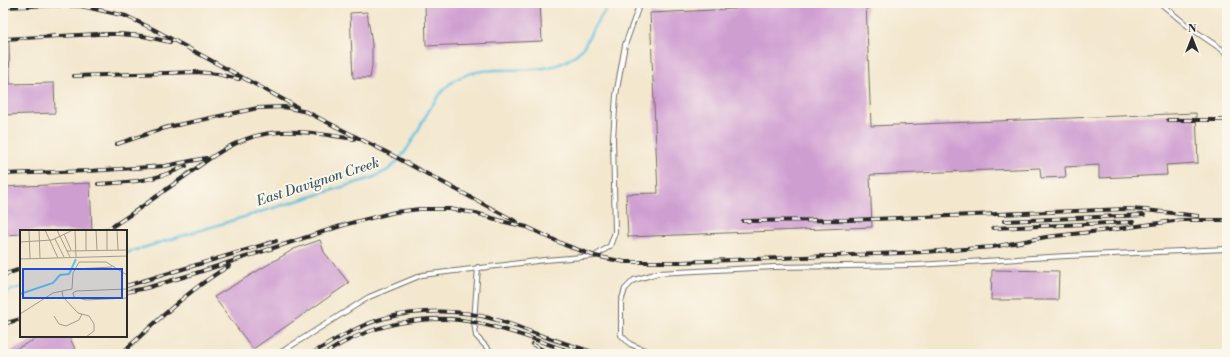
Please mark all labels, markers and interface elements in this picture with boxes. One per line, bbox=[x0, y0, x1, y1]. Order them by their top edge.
north arrow bbox=[1172, 18, 1212, 58]
text: N bbox=[1188, 22, 1197, 36]
water label: East Davignon Creek bbox=[253, 154, 382, 211]
inset map bbox=[20, 230, 127, 337]

